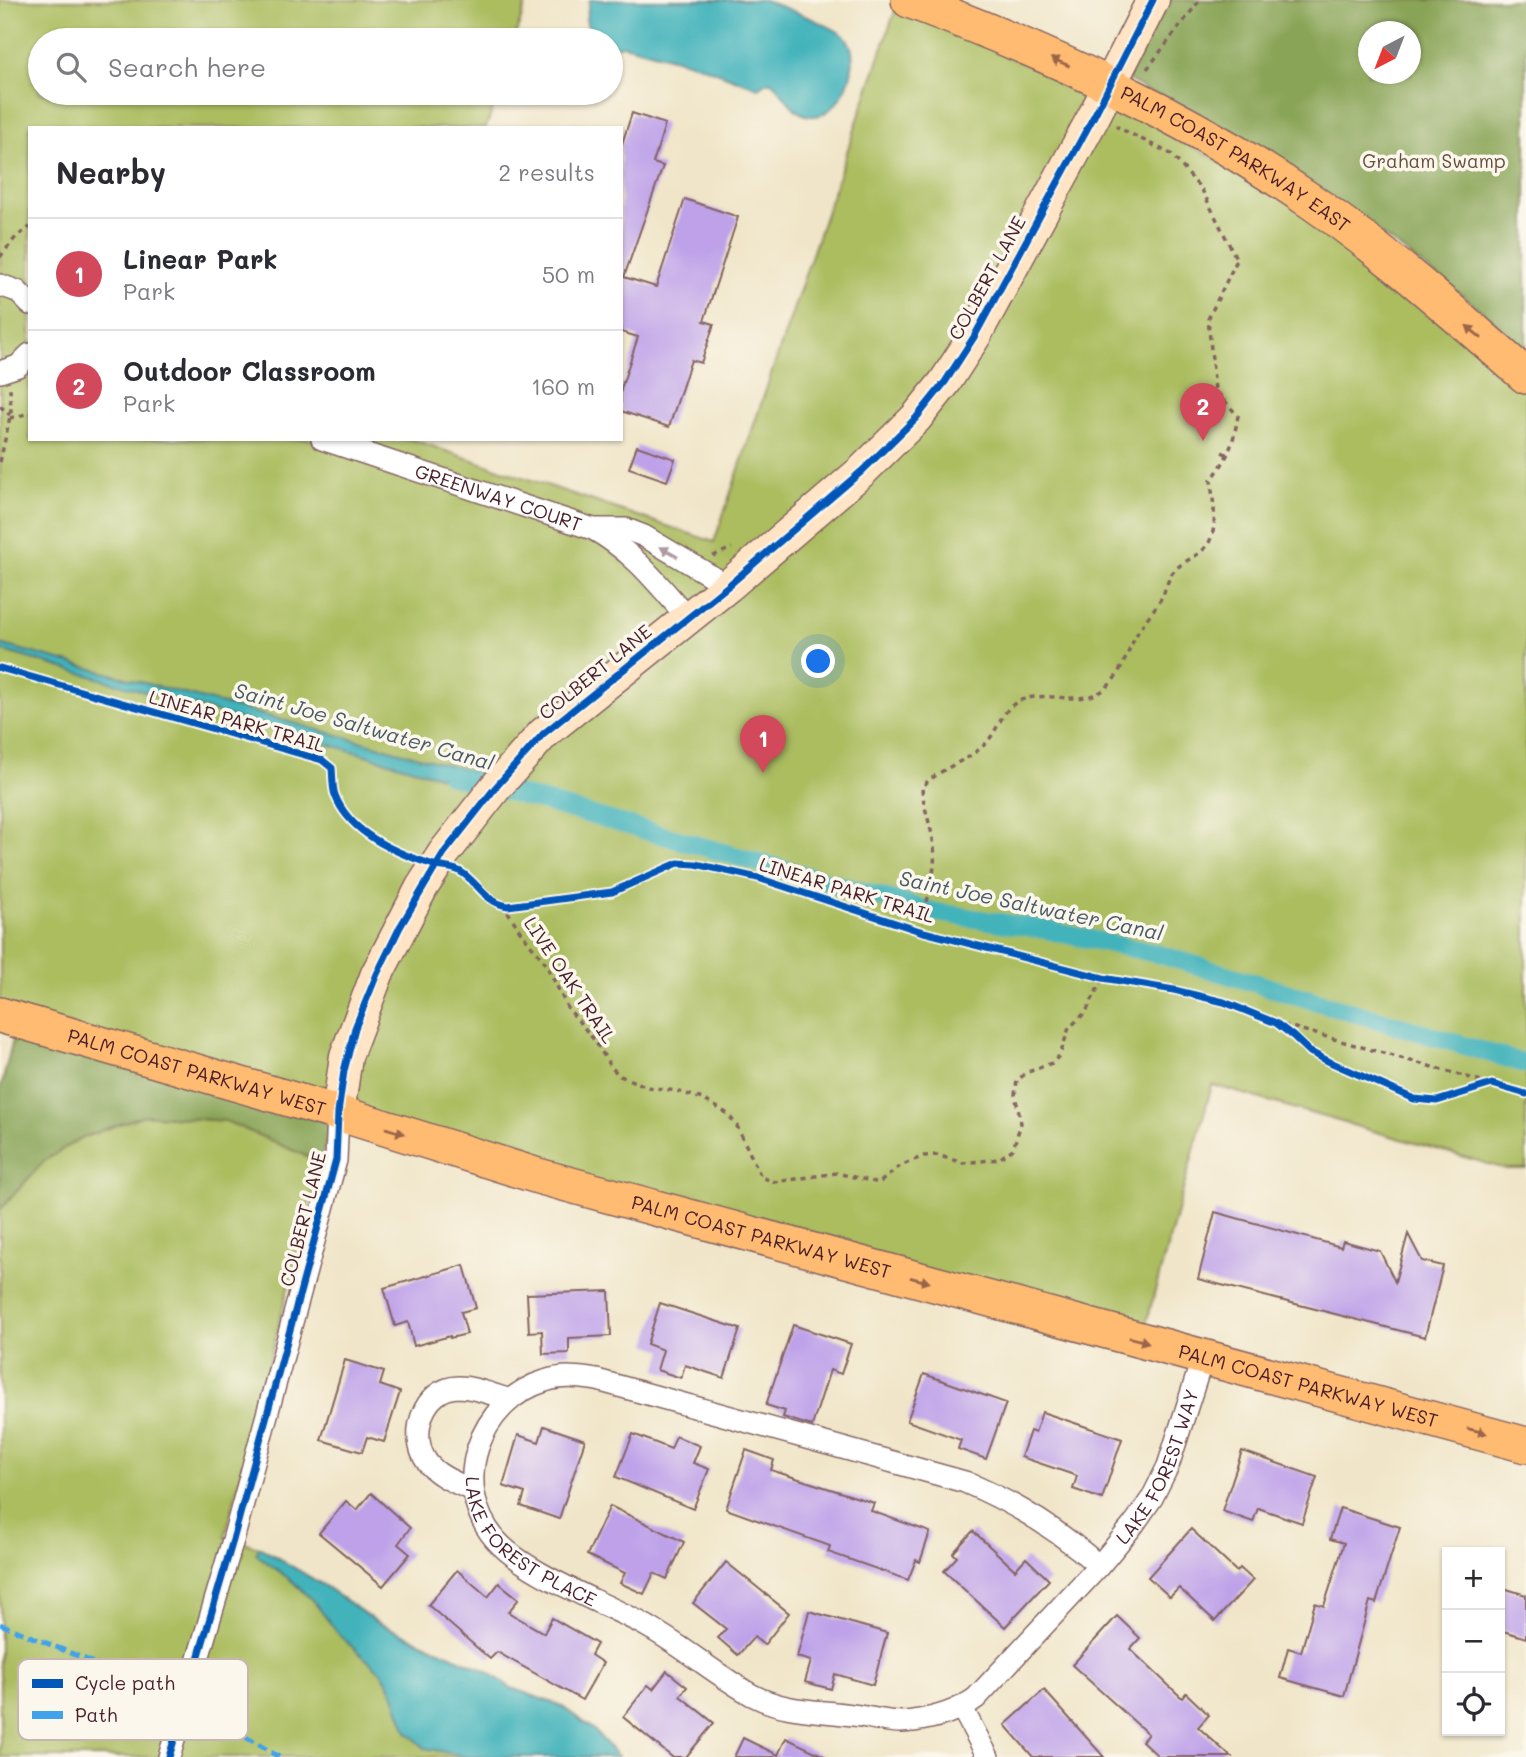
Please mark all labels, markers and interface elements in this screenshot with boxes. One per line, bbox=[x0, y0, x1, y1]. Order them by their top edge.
north arrow bbox=[1358, 21, 1421, 84]
search box bbox=[28, 28, 623, 105]
icon: search bbox=[52, 48, 90, 86]
text: Search here bbox=[108, 50, 266, 84]
one-way arrow bbox=[1049, 57, 1070, 68]
street label: PALM COAST PARKWAY EAST bbox=[1117, 80, 1356, 237]
park label: Graham Swamp bbox=[1362, 148, 1506, 173]
text: Nearby bbox=[56, 152, 166, 192]
text: 2 results bbox=[498, 157, 595, 187]
street label: COLBERT LANE bbox=[942, 211, 1031, 344]
text: Linear Park bbox=[123, 242, 277, 276]
text: 1 bbox=[74, 259, 84, 289]
text: 50 m bbox=[542, 259, 595, 289]
text: Park bbox=[123, 276, 175, 306]
one-way arrow bbox=[1466, 325, 1483, 340]
text: Outdoor Classroom bbox=[123, 354, 376, 388]
text: 2 bbox=[73, 371, 85, 401]
text: 160 m bbox=[531, 371, 595, 401]
pin: 2 bbox=[1180, 383, 1226, 441]
text: Park bbox=[123, 388, 175, 418]
street label: GREENWAY COURT bbox=[412, 458, 585, 537]
one-way arrow bbox=[659, 546, 679, 558]
street label: COLBERT LANE bbox=[533, 618, 656, 725]
your location bbox=[801, 644, 835, 678]
water label: Saint Joe Saltwater Canal bbox=[231, 676, 498, 776]
street label: LINEAR PARK TRAIL bbox=[146, 683, 328, 758]
pin: 1 bbox=[740, 715, 786, 773]
street label: LINEAR PARK TRAIL bbox=[757, 851, 938, 928]
water label: Saint Joe Saltwater Canal bbox=[897, 863, 1166, 946]
street label: LIVE OAK TRAIL bbox=[519, 912, 622, 1048]
street label: PALM COAST PARKWAY WEST bbox=[65, 1022, 329, 1121]
one-way arrow bbox=[384, 1126, 405, 1136]
street label: COLBERT LANE bbox=[274, 1149, 331, 1289]
street label: PALM COAST PARKWAY WEST bbox=[629, 1189, 894, 1284]
one-way arrow bbox=[909, 1275, 931, 1286]
one-way arrow bbox=[1128, 1335, 1150, 1346]
street label: PALM COAST PARKWAY WEST bbox=[1176, 1338, 1441, 1433]
street label: LAKE FOREST WAY bbox=[1110, 1386, 1204, 1549]
one-way arrow bbox=[1467, 1427, 1488, 1437]
street label: LAKE FOREST PLACE bbox=[461, 1476, 601, 1612]
map controls bbox=[1442, 1547, 1505, 1736]
button: + bbox=[1442, 1547, 1505, 1610]
button: − bbox=[1442, 1610, 1505, 1673]
legend bbox=[18, 1659, 248, 1740]
text: Cycle path bbox=[75, 1670, 175, 1695]
button: locate bbox=[1442, 1673, 1505, 1736]
text: Path bbox=[75, 1702, 118, 1727]

